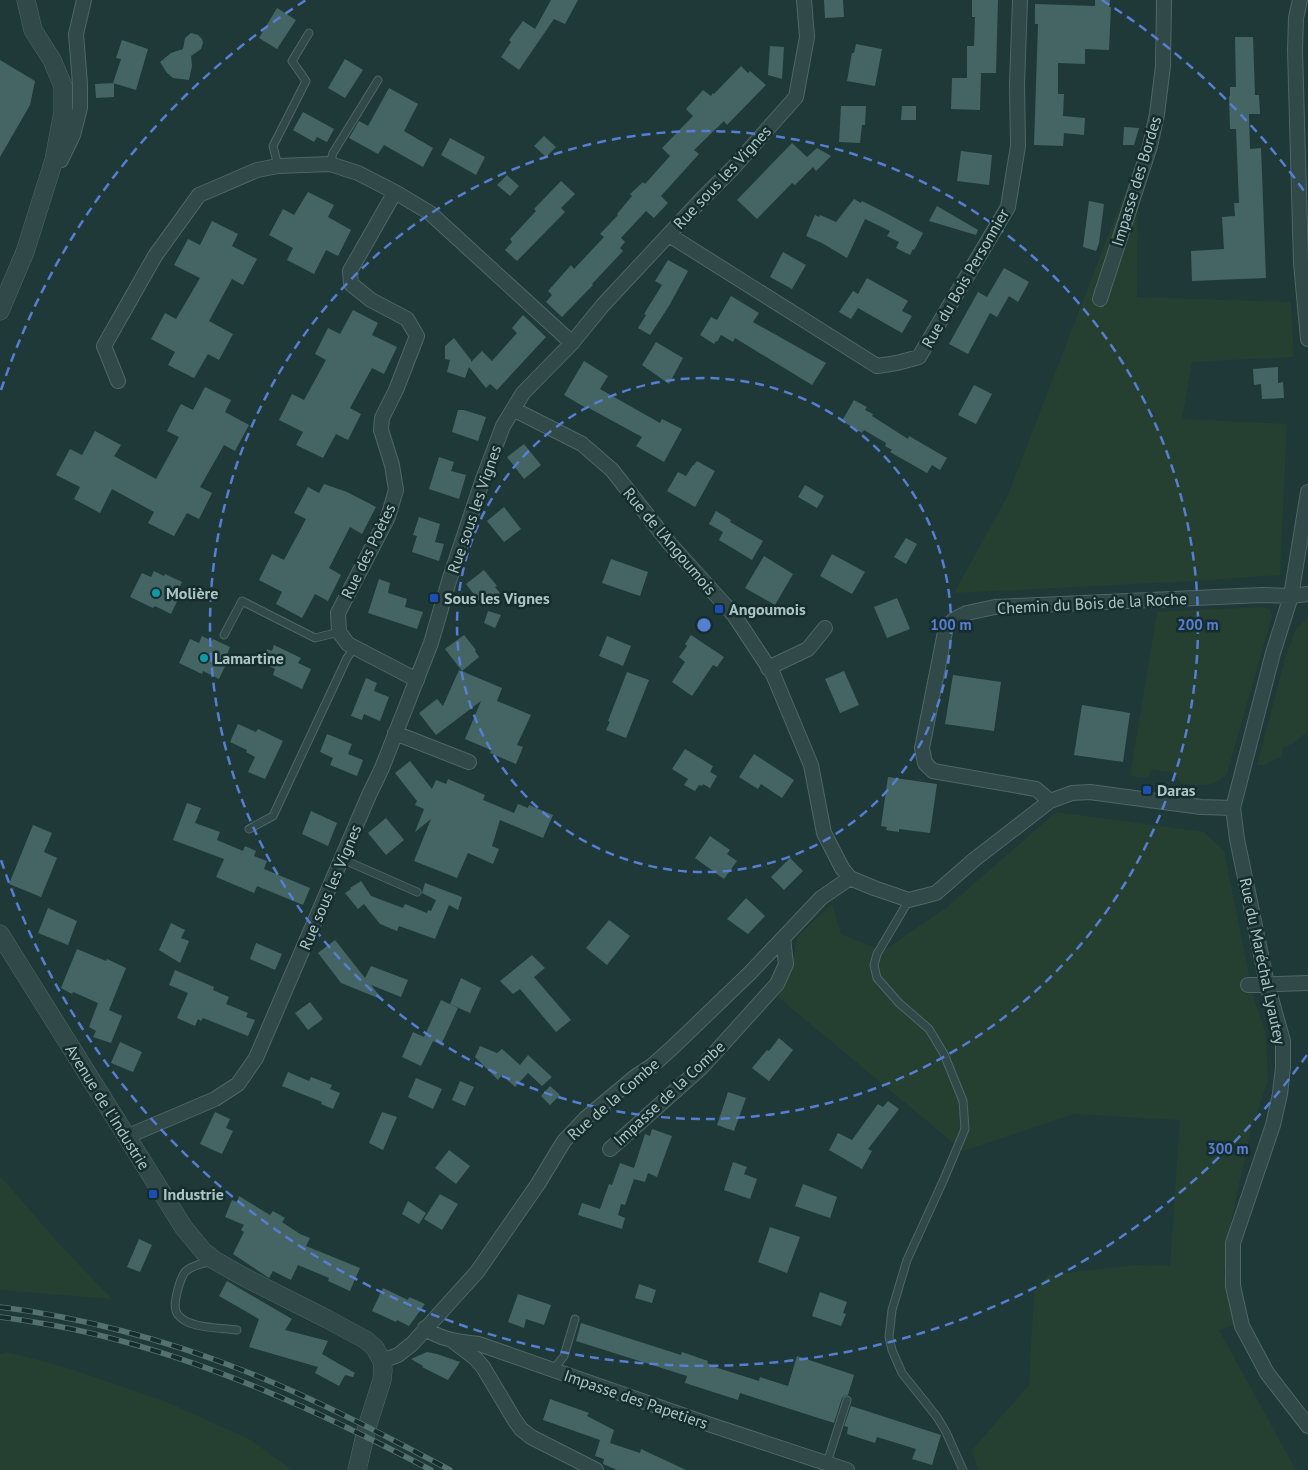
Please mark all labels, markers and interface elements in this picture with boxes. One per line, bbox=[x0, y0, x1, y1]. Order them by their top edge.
street label: Impasse des Bordes bbox=[1107, 113, 1165, 248]
street label: Rue sous les Vignes bbox=[669, 121, 775, 233]
street label: Rue du Bois Personnier bbox=[917, 204, 1013, 351]
street label: Rue sous les Vignes bbox=[443, 442, 505, 576]
street label: Rue de l'Angoumois bbox=[619, 483, 721, 599]
street label: Rue des Poètes bbox=[336, 500, 400, 602]
place label: Molière bbox=[166, 583, 218, 603]
marker: Molière bbox=[150, 587, 162, 599]
place label: Sous les Vignes bbox=[444, 588, 550, 608]
street label: Chemin du Bois de la Roche bbox=[996, 588, 1188, 618]
marker: Sous les Vignes bbox=[428, 592, 440, 604]
place label: Angoumois bbox=[729, 599, 806, 619]
marker: Angoumois bbox=[713, 603, 725, 615]
text: 100 m bbox=[930, 615, 972, 634]
text: 200 m bbox=[1177, 615, 1219, 634]
centre of rings bbox=[695, 616, 713, 634]
place label: Lamartine bbox=[214, 648, 284, 668]
marker: Lamartine bbox=[198, 652, 210, 664]
place label: Daras bbox=[1157, 780, 1196, 800]
marker: Daras bbox=[1141, 784, 1153, 796]
street label: Rue sous les Vignes bbox=[295, 821, 366, 953]
street label: Rue du Maréchal Lyautey bbox=[1236, 876, 1291, 1047]
street label: Impasse de la Combe bbox=[609, 1036, 729, 1150]
street label: Avenue de l'Industrie bbox=[61, 1041, 155, 1173]
street label: Rue de la Combe bbox=[563, 1054, 663, 1144]
text: 300 m bbox=[1207, 1139, 1249, 1158]
place label: Industrie bbox=[163, 1184, 224, 1204]
marker: Industrie bbox=[147, 1188, 159, 1200]
street label: Impasse des Papetiers bbox=[561, 1365, 711, 1433]

